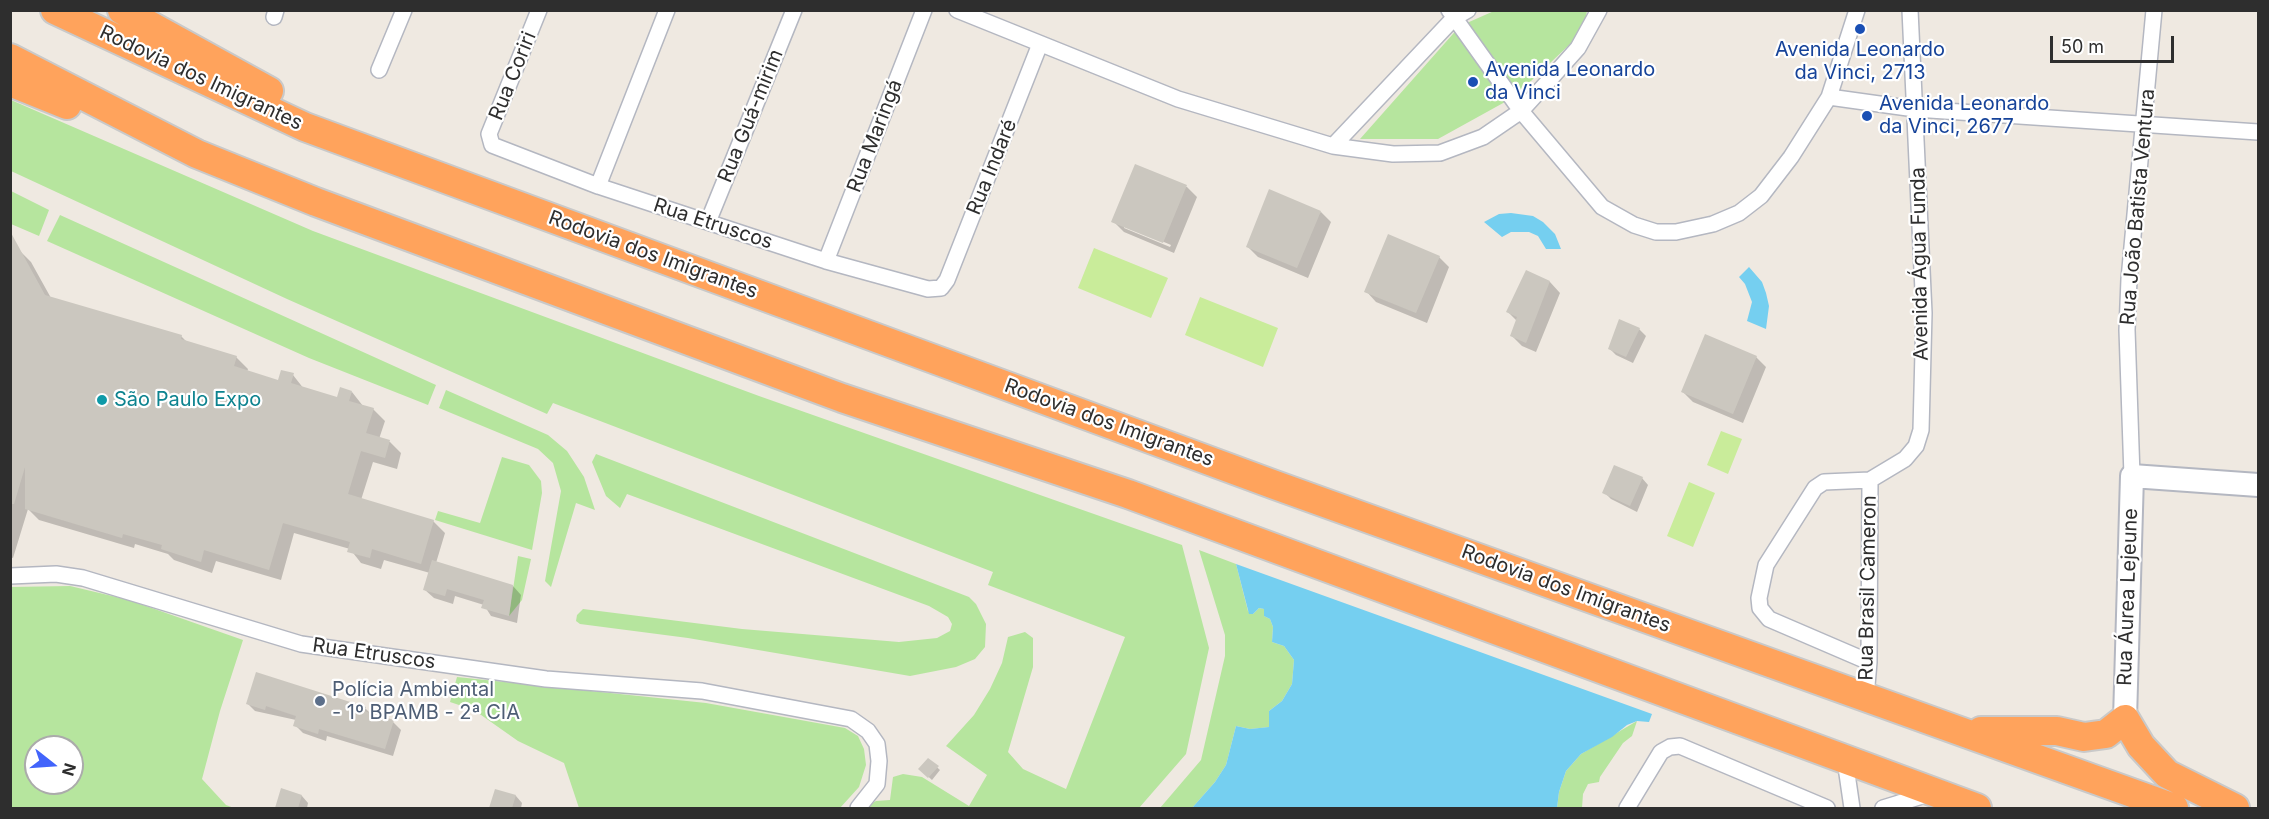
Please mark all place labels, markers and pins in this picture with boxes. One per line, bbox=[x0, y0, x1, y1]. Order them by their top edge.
marker: Avenida Leonardo da Vinci, 2713 bbox=[1853, 22, 1867, 36]
place label: Avenida Leonardo da Vinci, 2713 bbox=[1775, 38, 1945, 85]
place label: Avenida Leonardo da Vinci bbox=[1485, 58, 1655, 105]
marker: Avenida Leonardo da Vinci bbox=[1466, 75, 1480, 89]
place label: Avenida Leonardo da Vinci, 2677 bbox=[1879, 92, 2049, 139]
marker: Avenida Leonardo da Vinci, 2677 bbox=[1860, 109, 1874, 123]
place label: São Paulo Expo bbox=[114, 388, 261, 412]
marker: São Paulo Expo bbox=[95, 393, 109, 407]
place label: Polícia Ambiental - 1º BPAMB - 2ª CIA bbox=[332, 678, 520, 725]
marker: Polícia Ambiental - 1º BPAMB - 2ª CIA bbox=[313, 694, 327, 708]

